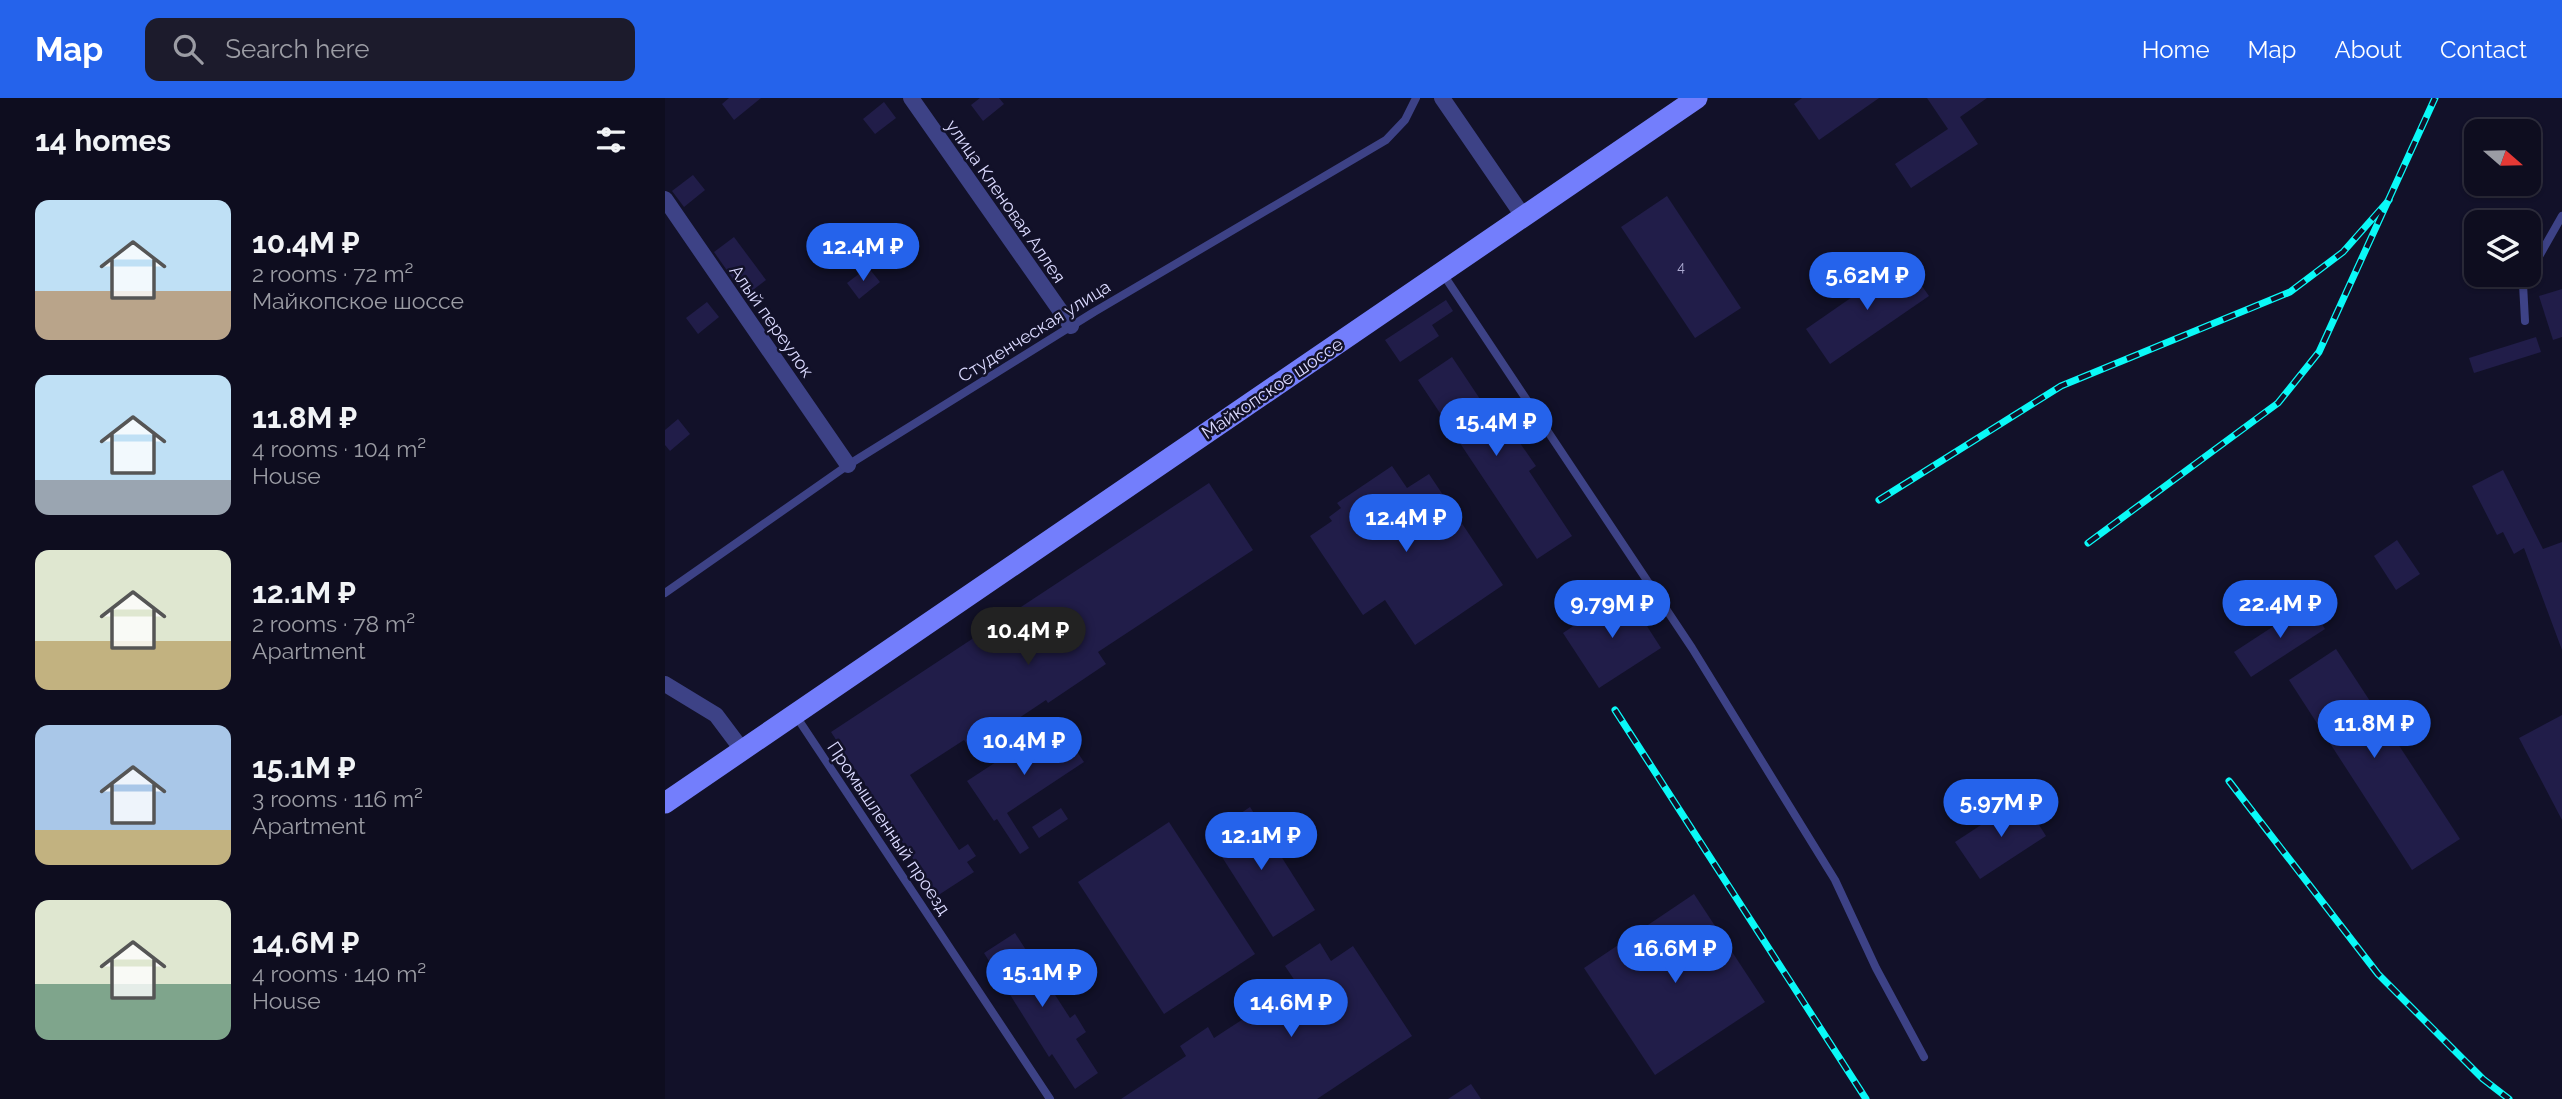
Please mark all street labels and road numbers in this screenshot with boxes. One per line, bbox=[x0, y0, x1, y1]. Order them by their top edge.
street label: улица Кленовая Аллея bbox=[942, 115, 1070, 287]
street label: Алый переулок bbox=[725, 261, 819, 381]
street label: Студенческая улица bbox=[954, 276, 1114, 386]
street label: Майкопское шоссе bbox=[1197, 333, 1347, 443]
street label: Промышленный проезд bbox=[823, 737, 955, 919]

